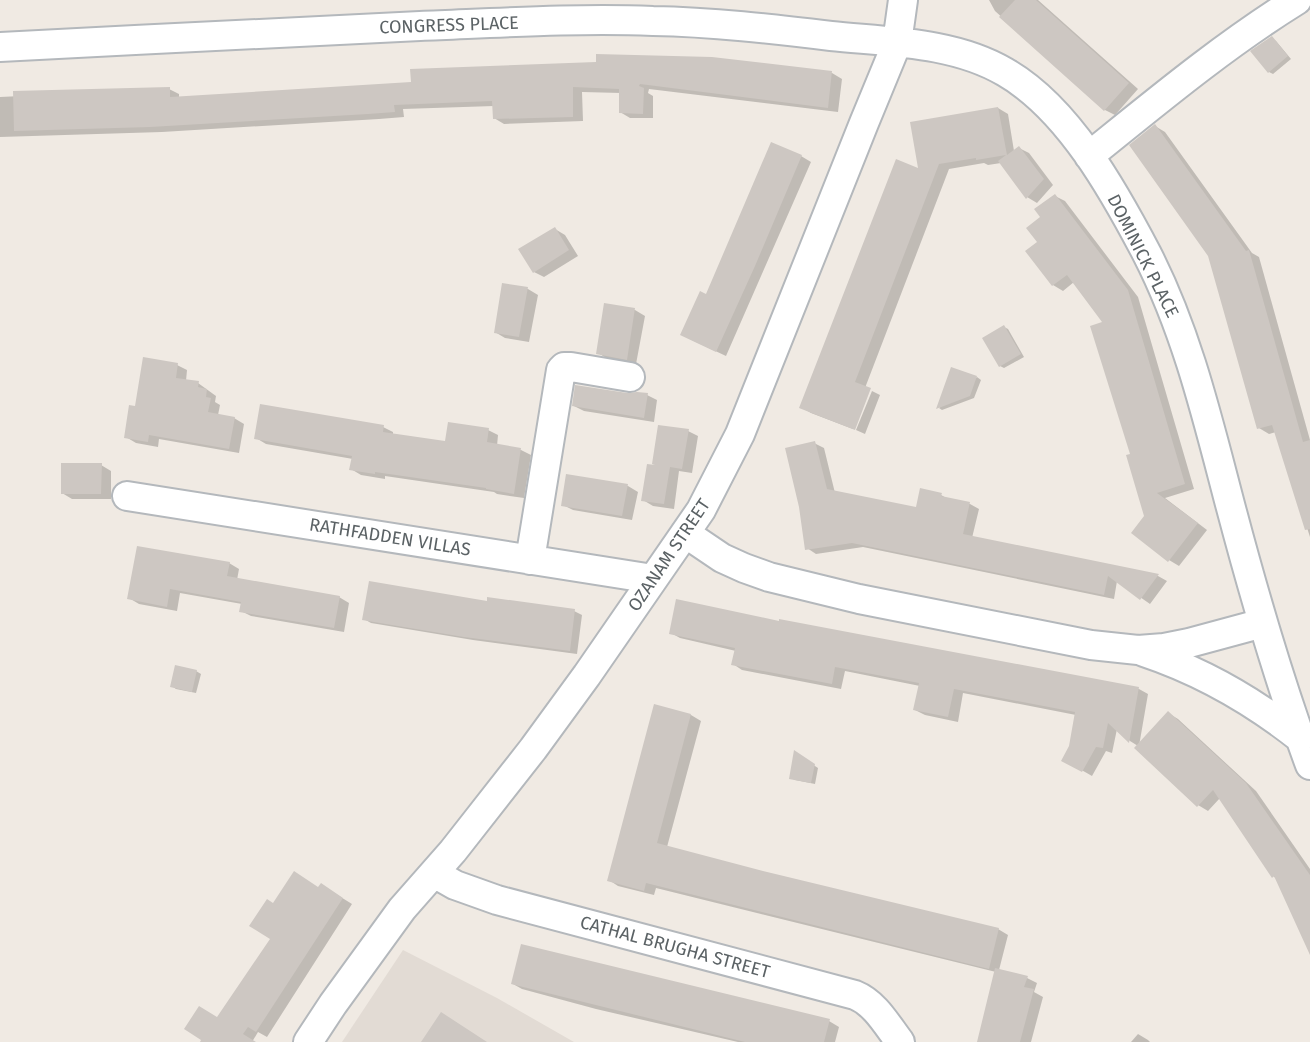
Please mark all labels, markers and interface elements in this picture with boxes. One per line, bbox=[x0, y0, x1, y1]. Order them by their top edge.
street label: CONGRESS PLACE bbox=[379, 12, 519, 38]
street label: DOMINICK PLACE bbox=[1102, 191, 1184, 321]
street label: OZANAM STREET bbox=[623, 494, 715, 616]
street label: RATHFADDEN VILLAS bbox=[308, 513, 473, 561]
street label: CATHAL BRUGHA STREET bbox=[578, 911, 773, 983]

